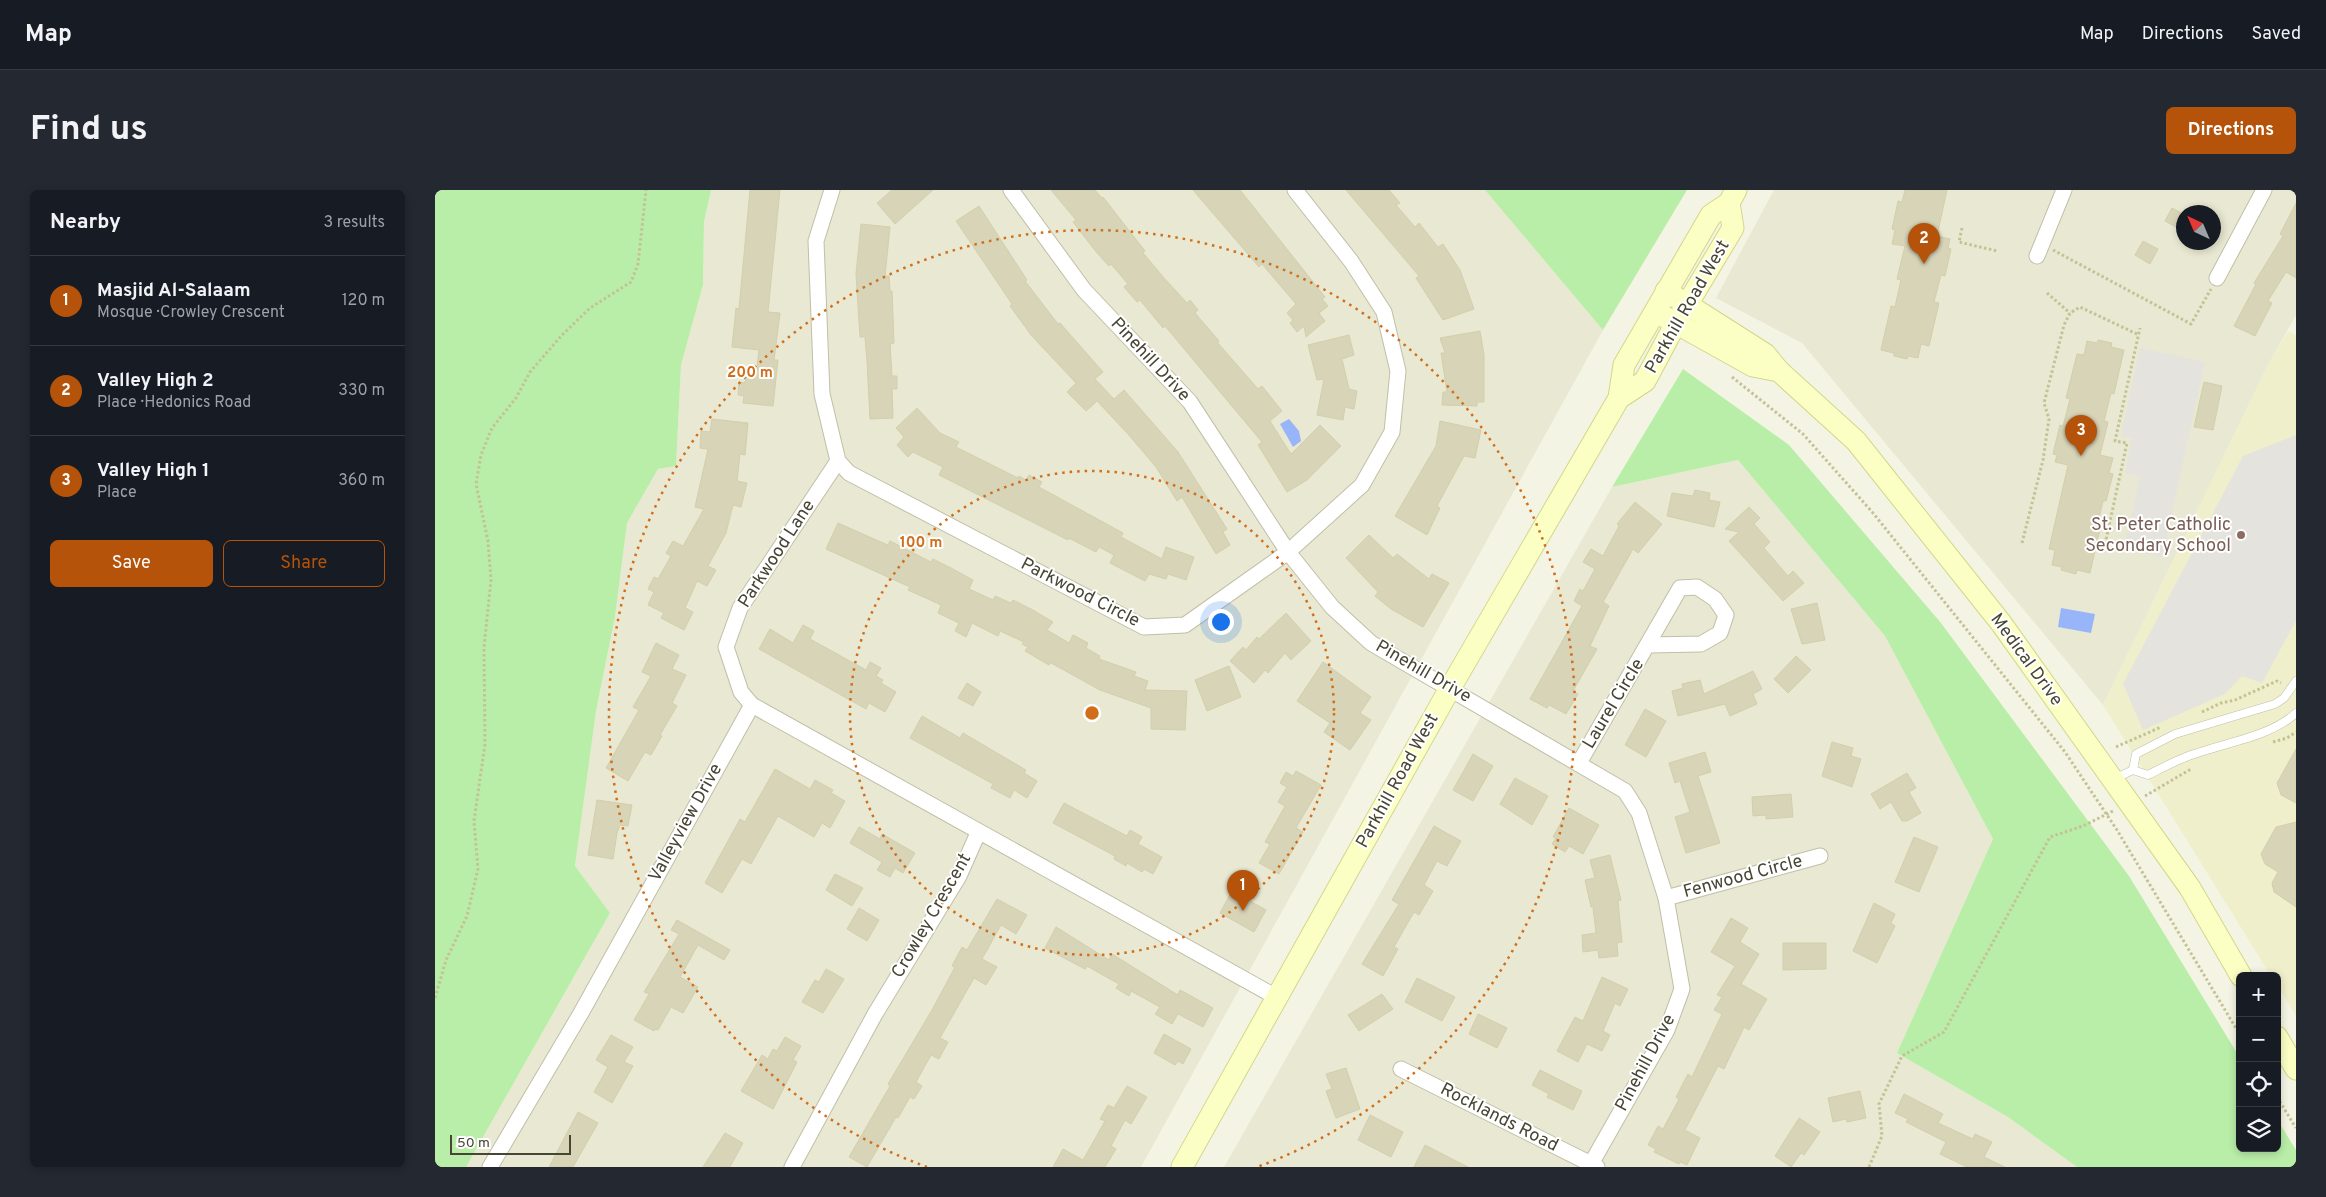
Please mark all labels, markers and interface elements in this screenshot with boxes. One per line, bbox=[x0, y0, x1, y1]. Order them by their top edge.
text: Map bbox=[25, 20, 72, 50]
text: Map bbox=[2080, 23, 2114, 46]
text: Directions bbox=[2142, 23, 2224, 46]
text: Saved bbox=[2252, 23, 2301, 46]
button: Directions bbox=[2166, 107, 2296, 154]
text: Find us bbox=[30, 108, 148, 152]
north arrow bbox=[2176, 205, 2221, 250]
text: Nearby bbox=[50, 209, 121, 236]
text: 3 results bbox=[323, 213, 385, 233]
pin: 2 bbox=[1908, 223, 1940, 264]
street label: Parkhill Road West bbox=[1640, 236, 1736, 378]
text: Masjid Al-Salaam bbox=[97, 279, 251, 303]
text: 1 bbox=[63, 291, 69, 311]
text: 120 m bbox=[342, 291, 385, 311]
text: Mosque · Crowley Crescent bbox=[97, 303, 285, 323]
street label: Pinehill Drive bbox=[1105, 313, 1195, 407]
text: 200 m bbox=[727, 364, 773, 383]
text: Valley High 2 bbox=[97, 369, 214, 393]
text: 2 bbox=[61, 381, 71, 401]
text: 330 m bbox=[338, 381, 385, 401]
text: Place · Hedonics Road bbox=[97, 393, 251, 413]
pin: 3 bbox=[2065, 415, 2097, 456]
text: Valley High 1 bbox=[97, 459, 210, 483]
text: 3 bbox=[61, 471, 71, 491]
text: 360 m bbox=[338, 471, 385, 491]
text: Place bbox=[97, 483, 137, 503]
street label: Parkwood Lane bbox=[733, 496, 821, 612]
place label: St. Peter Catholic Secondary School bbox=[2085, 514, 2231, 558]
marker: St. Peter Catholic Secondary School bbox=[2235, 529, 2247, 541]
text: 100 m bbox=[900, 534, 942, 553]
button: Save bbox=[50, 540, 213, 587]
button: Share bbox=[223, 540, 385, 587]
street label: Parkwood Circle bbox=[1017, 553, 1143, 633]
your location bbox=[1208, 609, 1234, 635]
street label: Medical Drive bbox=[1985, 609, 2067, 711]
street label: Pinehill Drive bbox=[1371, 635, 1475, 709]
street label: Laurel Circle bbox=[1578, 655, 1650, 753]
centre of rings bbox=[1083, 704, 1101, 722]
street label: Parkhill Road West bbox=[1351, 710, 1445, 852]
street label: Valleyview Drive bbox=[644, 760, 728, 886]
street label: Crowley Crescent bbox=[887, 849, 977, 983]
street label: Fenwood Circle bbox=[1681, 850, 1805, 904]
pin: 1 bbox=[1227, 870, 1259, 911]
map controls bbox=[2236, 972, 2281, 1152]
button: + bbox=[2236, 972, 2281, 1017]
street label: Pinehill Drive bbox=[1611, 1010, 1681, 1116]
button: − bbox=[2236, 1017, 2281, 1062]
button: locate bbox=[2236, 1062, 2281, 1107]
street label: Rocklands Road bbox=[1436, 1078, 1562, 1158]
button: layers bbox=[2236, 1107, 2281, 1152]
scale bar bbox=[450, 1132, 571, 1155]
text: 50 m bbox=[457, 1135, 490, 1152]

